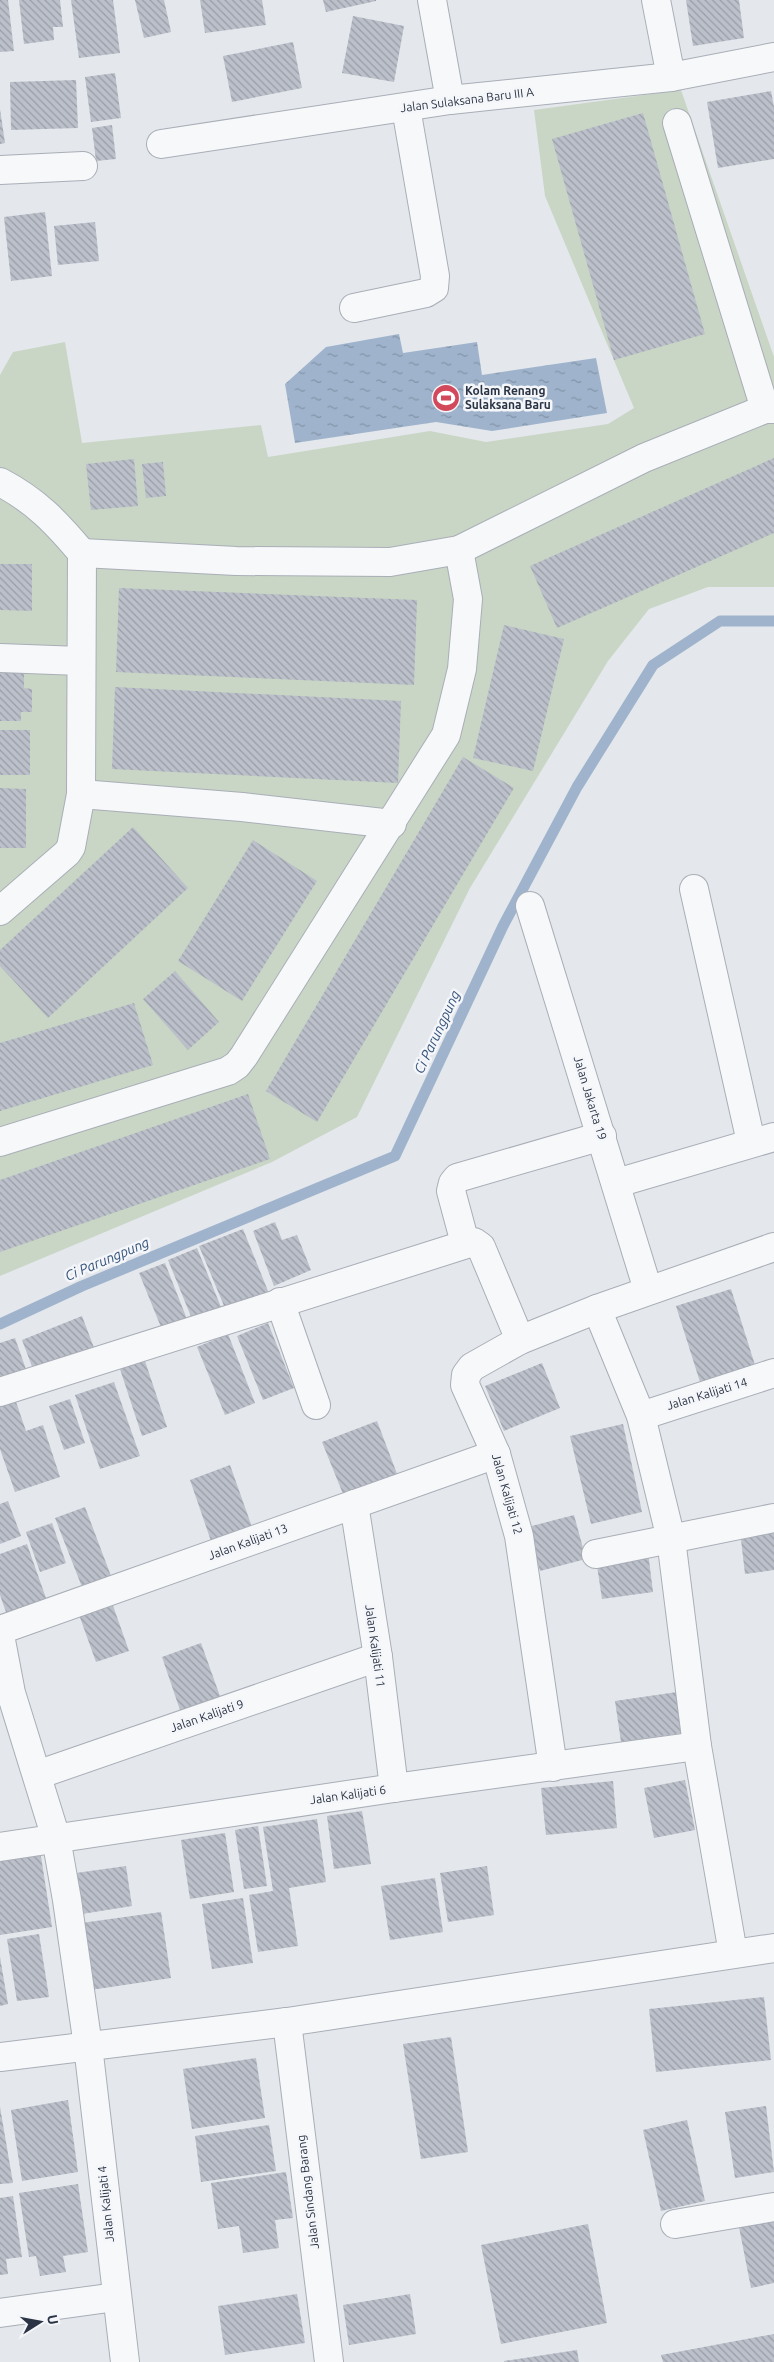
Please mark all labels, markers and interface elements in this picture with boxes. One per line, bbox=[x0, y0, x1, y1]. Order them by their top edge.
street label: Jalan Sulaksana Baru III A bbox=[399, 85, 535, 114]
sports icon: Kolam Renang Sulaksana Baru bbox=[431, 383, 461, 413]
place label: Kolam Renang Sulaksana Baru bbox=[465, 384, 551, 411]
water label: Ci Parungpung bbox=[411, 988, 463, 1076]
street label: Jalan Jakarta 19 bbox=[572, 1054, 609, 1141]
water label: Ci Parungpung bbox=[62, 1234, 152, 1284]
street label: Jalan Kalijati 14 bbox=[665, 1375, 749, 1412]
street label: Jalan Kalijati 12 bbox=[490, 1452, 525, 1536]
street label: Jalan Kalijati 13 bbox=[206, 1521, 289, 1562]
street label: Jalan Kalijati 11 bbox=[363, 1604, 388, 1688]
street label: Jalan Kalijati 9 bbox=[168, 1697, 245, 1734]
street label: Jalan Kalijati 6 bbox=[309, 1783, 387, 1806]
street label: Jalan Sindang Barang bbox=[294, 2134, 321, 2250]
street label: Jalan Kalijati 4 bbox=[95, 2165, 116, 2243]
north arrow bbox=[15, 2297, 65, 2347]
text: U bbox=[44, 2313, 62, 2326]

